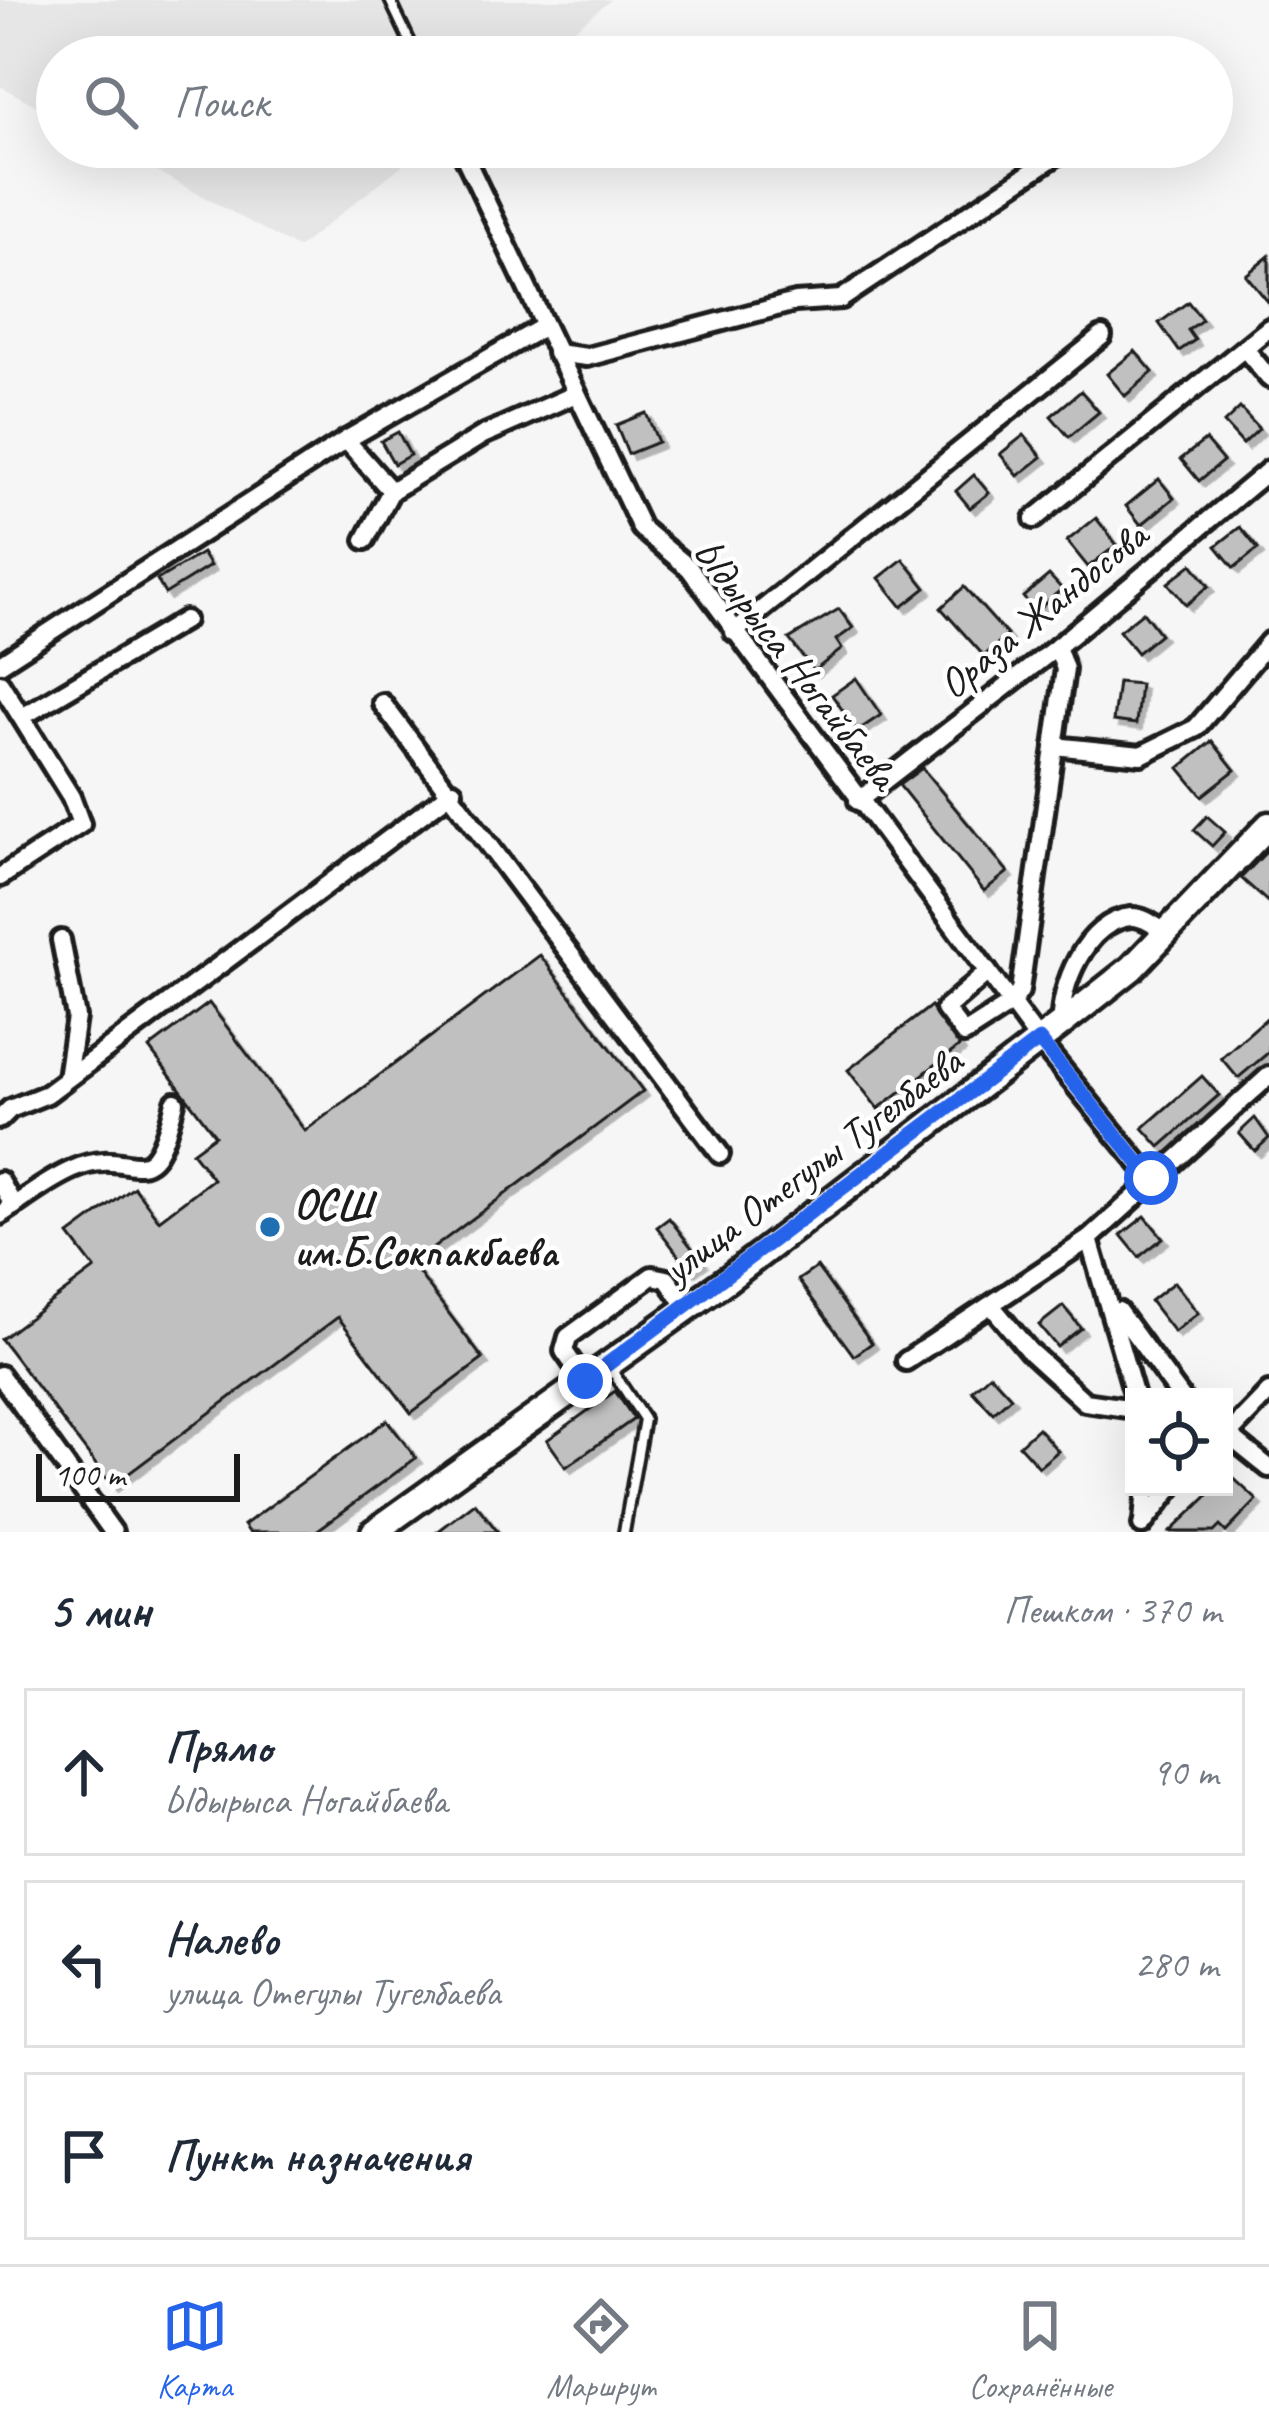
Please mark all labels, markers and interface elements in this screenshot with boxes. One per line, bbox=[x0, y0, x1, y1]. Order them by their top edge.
search box bbox=[36, 36, 1233, 168]
icon: search bbox=[78, 69, 144, 135]
text: Поиск bbox=[174, 74, 269, 131]
street label: Ораза Жандосова bbox=[928, 507, 1161, 711]
street label: Ыдырыса Ногайбаева bbox=[681, 528, 913, 803]
street label: улица Отегулы Тугелбаева bbox=[650, 1033, 976, 1297]
route start bbox=[1124, 1151, 1178, 1205]
place label: ОСШ им.Б.Сокпакбаева bbox=[294, 1178, 560, 1279]
marker: ОСШ им.Б.Сокпакбаева bbox=[257, 1214, 283, 1240]
route end bbox=[558, 1354, 612, 1408]
map controls bbox=[1125, 1388, 1233, 1496]
button: locate bbox=[1125, 1388, 1233, 1496]
scale bar bbox=[36, 1448, 240, 1501]
text: 100 m bbox=[54, 1454, 125, 1496]
text: 5 мин bbox=[48, 1578, 151, 1642]
text: Пешком · 370 m bbox=[1003, 1586, 1221, 1635]
text: Прямо bbox=[165, 1719, 272, 1776]
icon: ahead bbox=[51, 1739, 117, 1805]
text: 90 m bbox=[1152, 1748, 1218, 1797]
text: Ыдырыса Ногайбаева bbox=[165, 1776, 447, 1825]
text: Налево bbox=[165, 1911, 279, 1968]
icon: left bbox=[51, 1931, 117, 1997]
text: 280 m bbox=[1134, 1940, 1218, 1989]
text: улица Отегулы Тугелбаева bbox=[165, 1968, 500, 2017]
icon: arrive bbox=[51, 2123, 117, 2189]
text: Пункт назначения bbox=[165, 2128, 470, 2185]
tab: Карта bbox=[157, 2293, 232, 2407]
tab: Маршрут bbox=[546, 2293, 655, 2407]
tab: Сохранённые bbox=[969, 2293, 1112, 2407]

